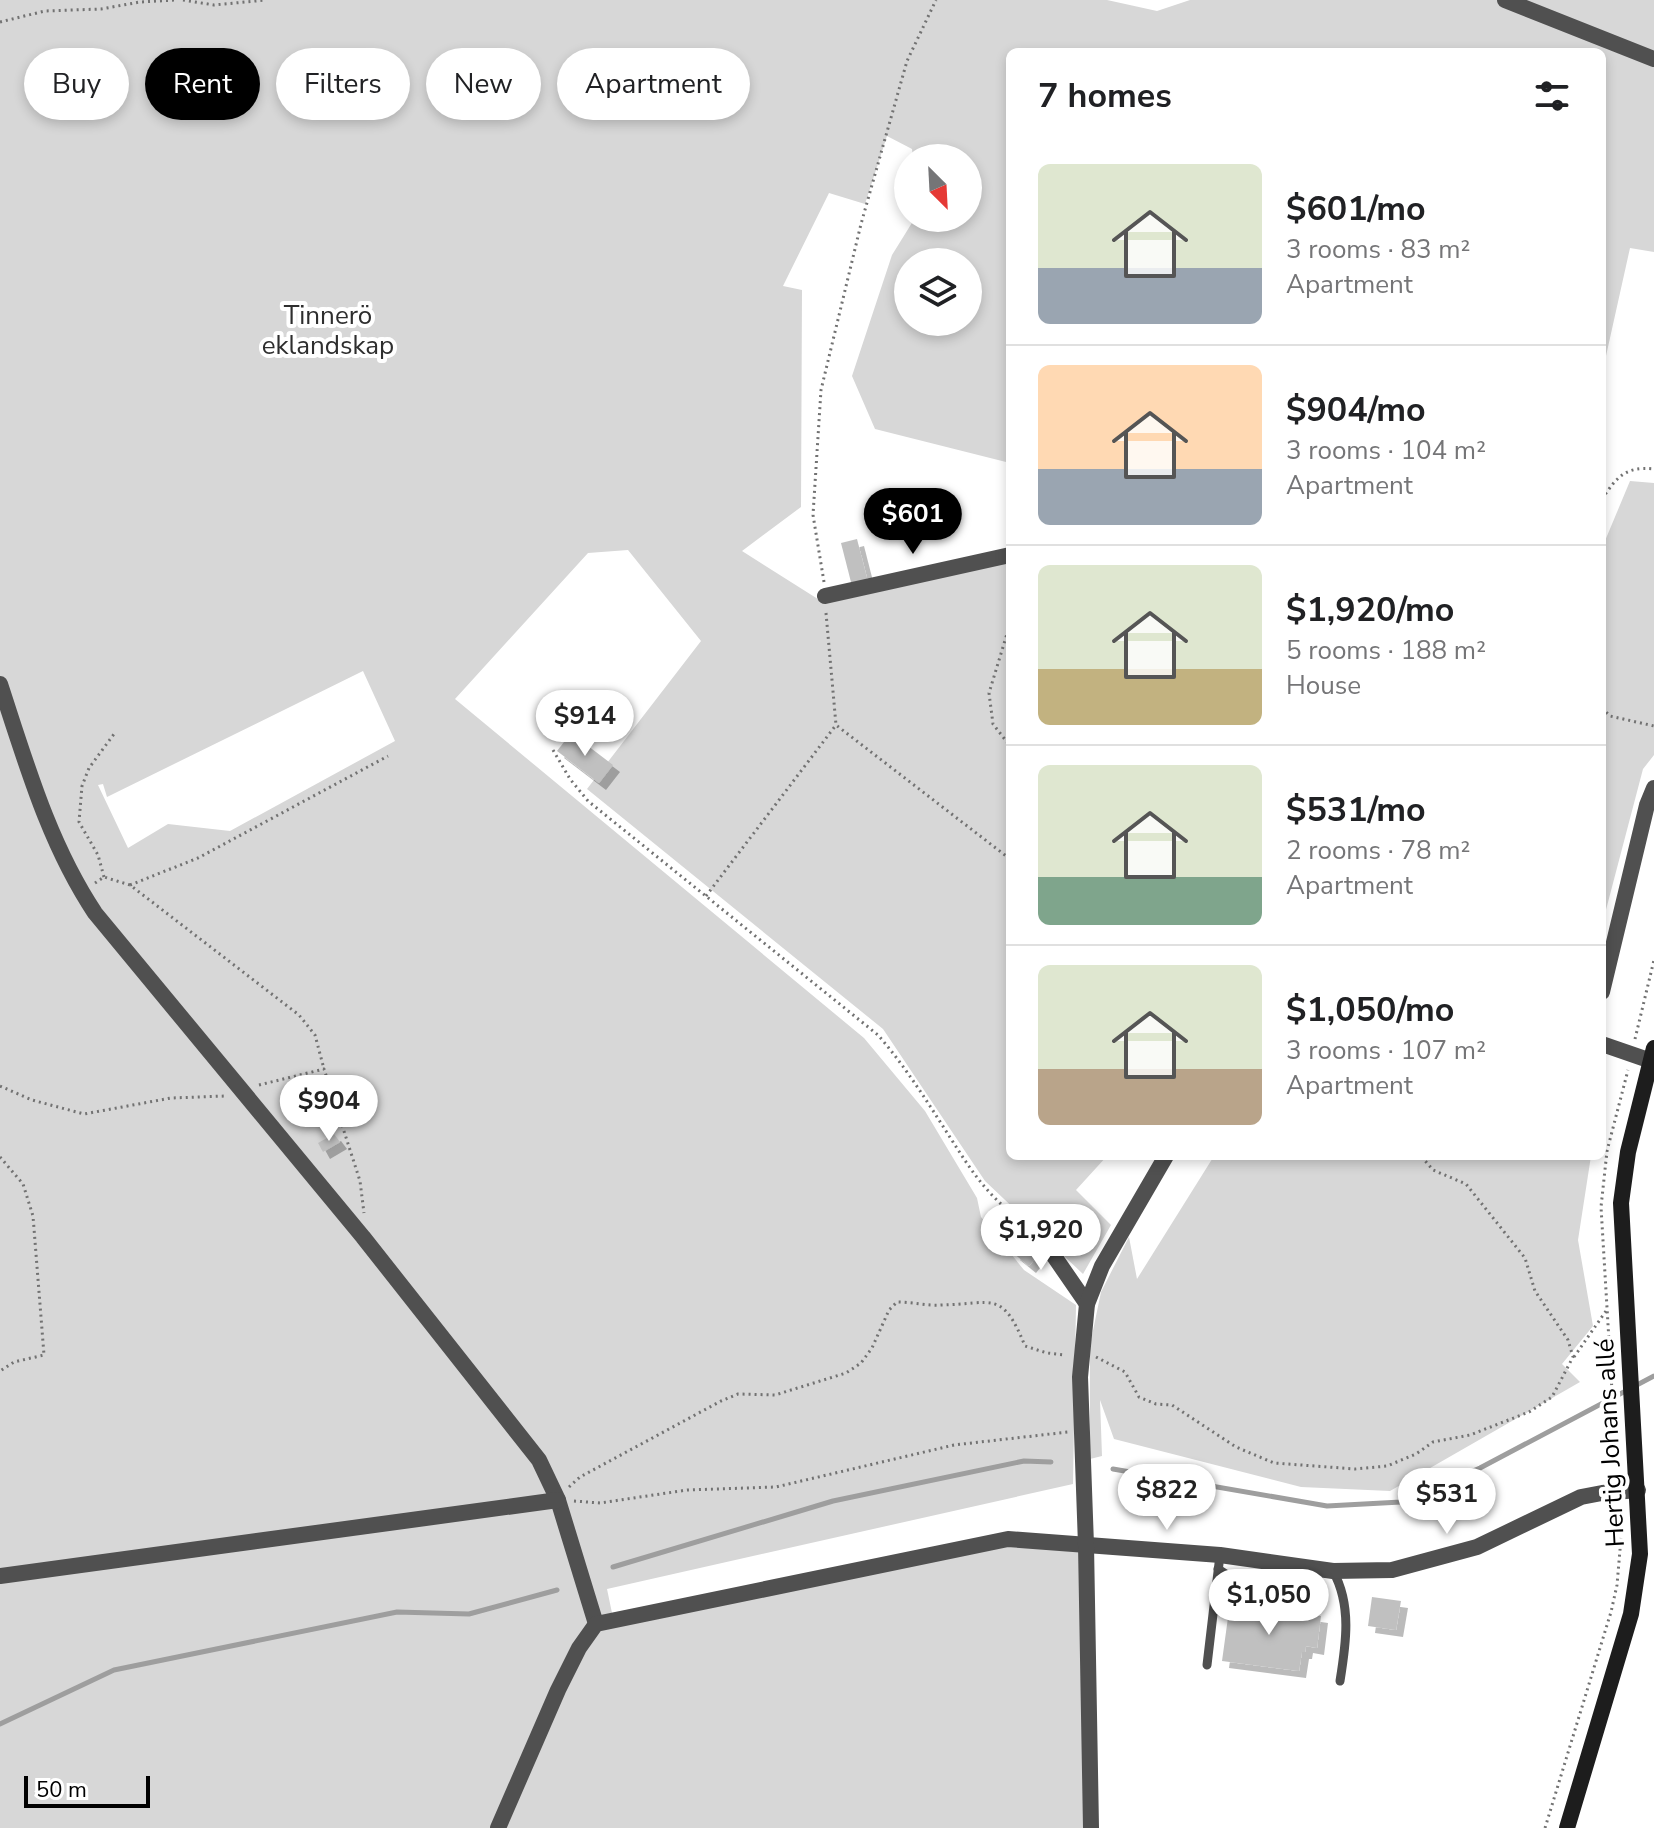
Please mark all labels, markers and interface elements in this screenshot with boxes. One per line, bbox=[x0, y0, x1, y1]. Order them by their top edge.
chip: Buy bbox=[24, 48, 129, 120]
chip: Rent bbox=[145, 48, 260, 120]
chip: Filters bbox=[276, 48, 410, 120]
chip: New bbox=[426, 48, 541, 120]
chip: Apartment bbox=[557, 48, 750, 120]
text: 7 homes bbox=[1038, 73, 1172, 119]
icon: filters bbox=[1530, 74, 1574, 118]
north arrow bbox=[894, 144, 982, 232]
map controls bbox=[894, 144, 982, 336]
text: $601/mo bbox=[1286, 186, 1426, 232]
icon: home bbox=[1102, 196, 1198, 292]
text: 3 rooms · 83 m² bbox=[1286, 232, 1470, 267]
button: layers bbox=[894, 248, 982, 336]
text: Apartment bbox=[1286, 267, 1413, 302]
park label: Tinnerö eklandskap bbox=[262, 298, 394, 363]
text: $904/mo bbox=[1286, 387, 1426, 433]
icon: home bbox=[1102, 397, 1198, 493]
text: 3 rooms · 104 m² bbox=[1286, 433, 1486, 468]
text: Apartment bbox=[1286, 468, 1413, 503]
pin: $601 bbox=[866, 488, 960, 556]
text: $601 bbox=[882, 496, 944, 531]
text: $1,920/mo bbox=[1286, 587, 1454, 633]
icon: home bbox=[1102, 597, 1198, 693]
text: 5 rooms · 188 m² bbox=[1286, 633, 1486, 668]
text: House bbox=[1286, 668, 1361, 703]
pin: $914 bbox=[538, 690, 632, 758]
text: $914 bbox=[554, 698, 616, 733]
text: $531/mo bbox=[1286, 787, 1426, 833]
icon: home bbox=[1102, 797, 1198, 893]
text: 2 rooms · 78 m² bbox=[1286, 833, 1470, 868]
text: Apartment bbox=[1286, 868, 1413, 903]
text: $1,050/mo bbox=[1286, 987, 1454, 1033]
icon: home bbox=[1102, 997, 1198, 1093]
text: 3 rooms · 107 m² bbox=[1286, 1033, 1486, 1068]
text: Apartment bbox=[1286, 1068, 1413, 1103]
pin: $904 bbox=[282, 1075, 376, 1143]
text: $904 bbox=[298, 1083, 360, 1118]
pin: $1,920 bbox=[976, 1204, 1106, 1272]
text: $1,920 bbox=[999, 1212, 1083, 1247]
street label: Hertig Johans allé bbox=[1587, 1338, 1633, 1548]
pin: $822 bbox=[1120, 1464, 1214, 1532]
pin: $531 bbox=[1400, 1468, 1494, 1536]
text: $822 bbox=[1136, 1472, 1198, 1507]
text: $531 bbox=[1416, 1476, 1478, 1511]
pin: $1,050 bbox=[1204, 1569, 1334, 1637]
text: $1,050 bbox=[1227, 1577, 1311, 1612]
scale bar bbox=[24, 1772, 150, 1808]
text: 50 m bbox=[36, 1775, 87, 1805]

